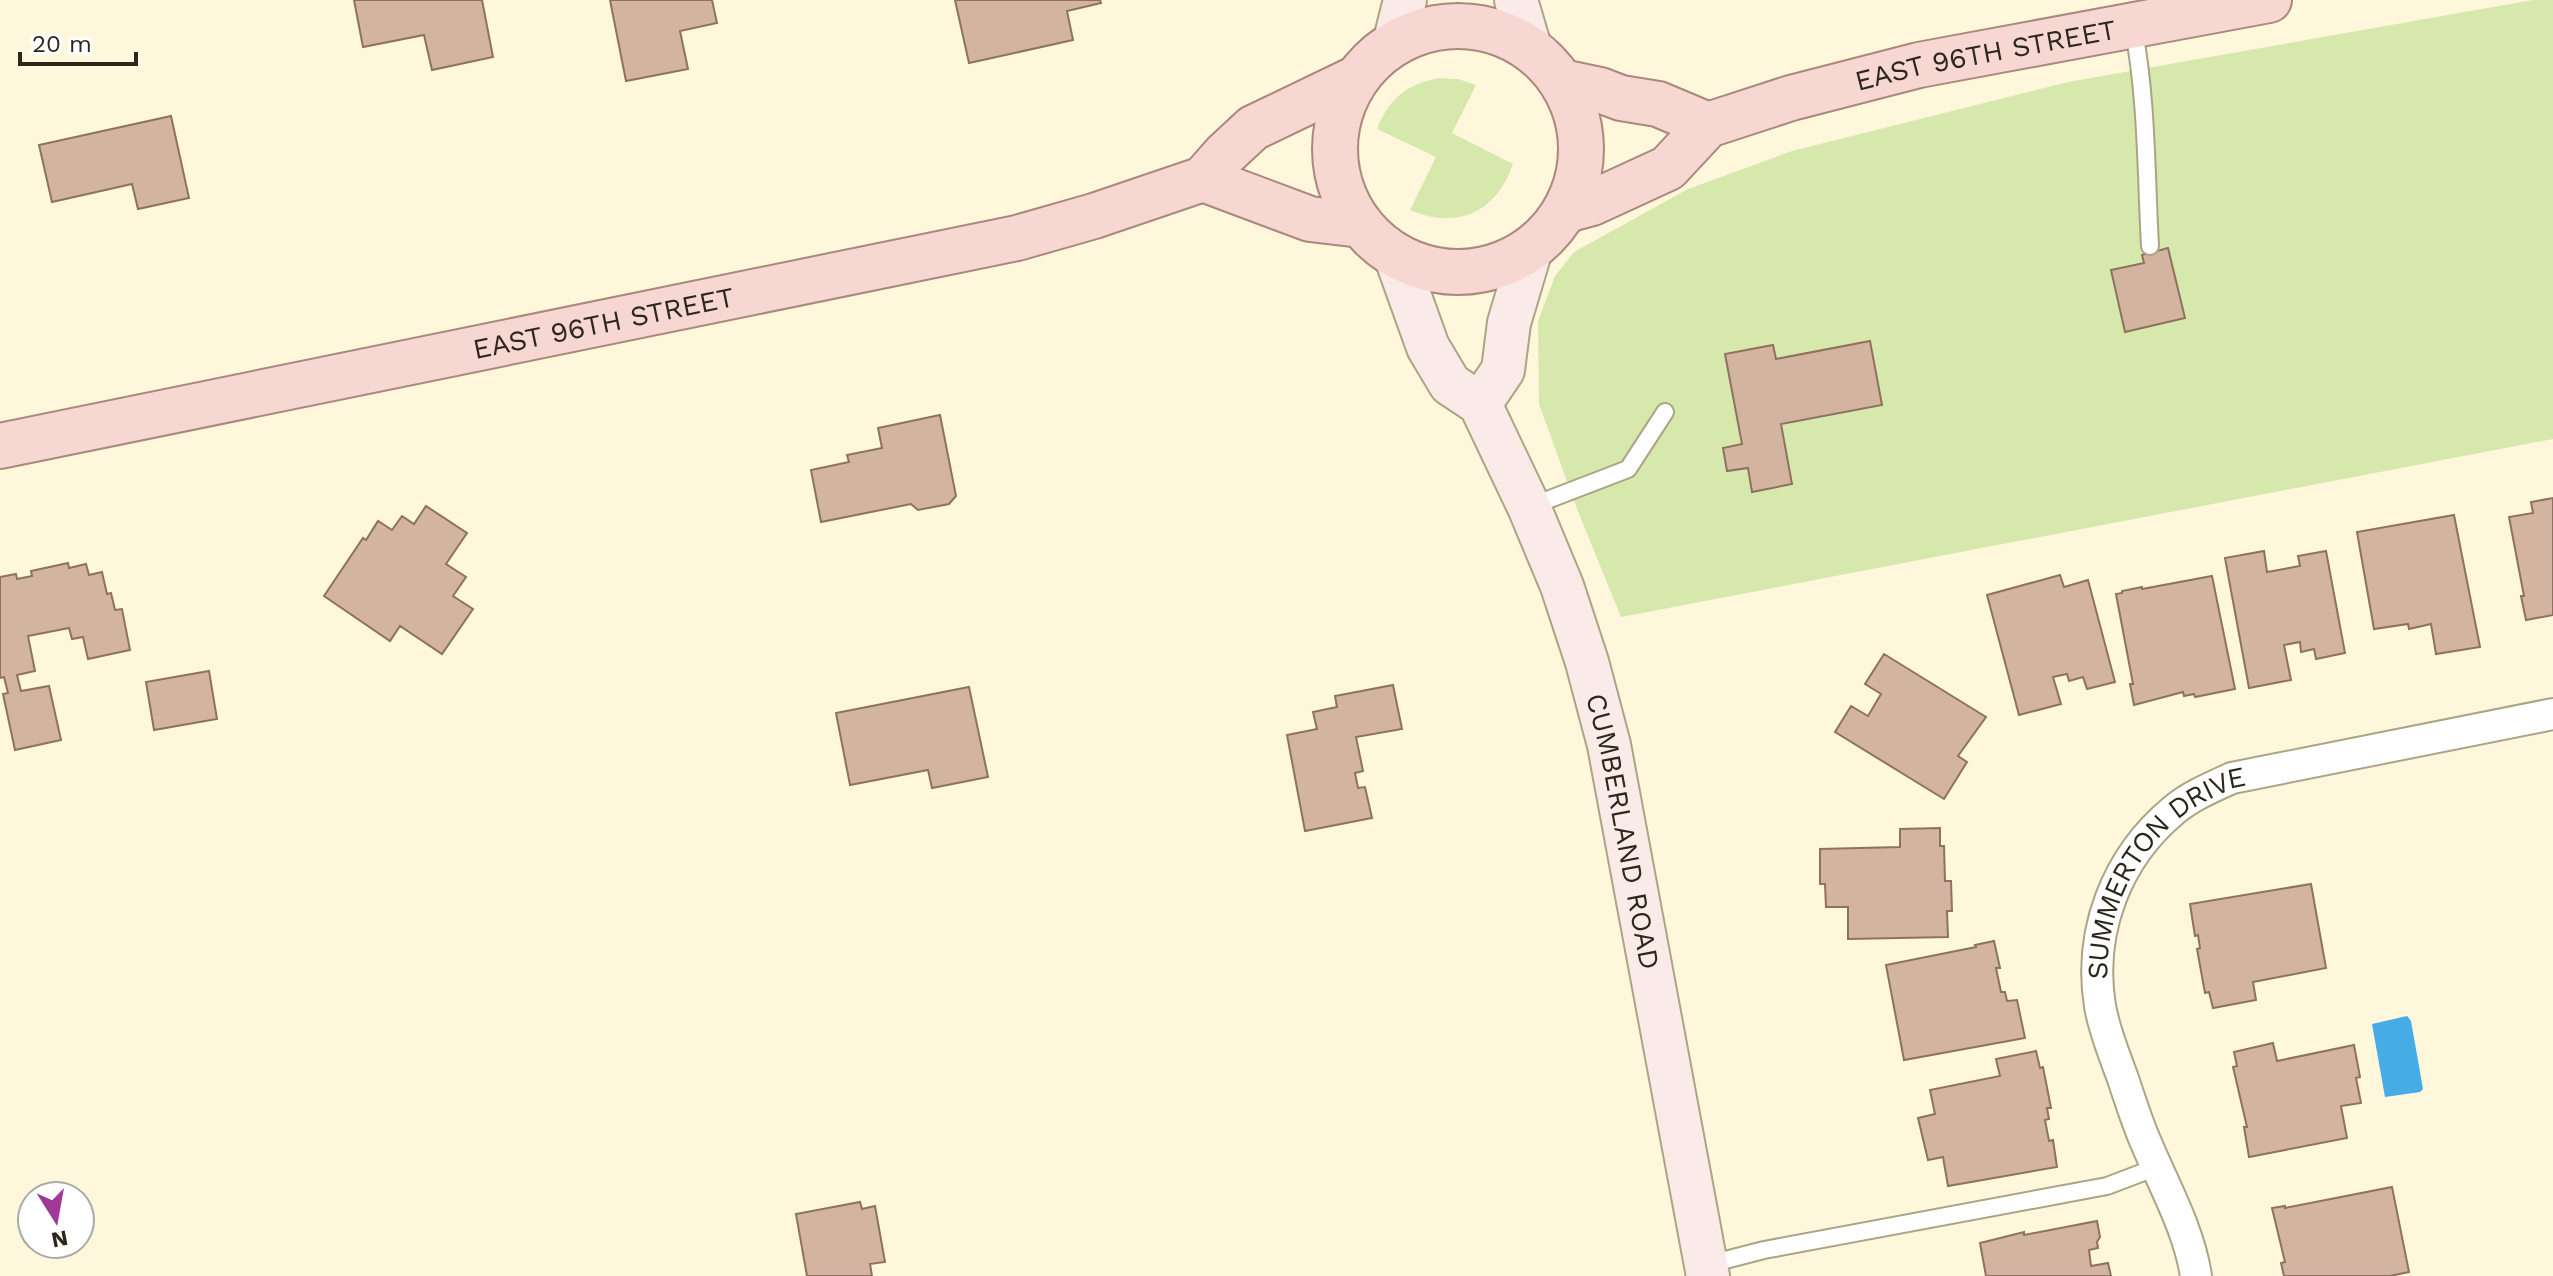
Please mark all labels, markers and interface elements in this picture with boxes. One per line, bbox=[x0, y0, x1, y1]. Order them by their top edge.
street label: EAST 96TH STREET bbox=[1851, 13, 2119, 98]
scale bar bbox=[20, 16, 136, 66]
text: 20 m bbox=[32, 30, 92, 58]
street label: EAST 96TH STREET bbox=[470, 280, 737, 366]
street label: CUMBERLAND ROAD bbox=[1579, 690, 1667, 972]
street label: SUMMERTON DRIVE bbox=[2081, 760, 2248, 980]
north arrow bbox=[16, 1180, 96, 1260]
text: N bbox=[49, 1225, 70, 1253]

